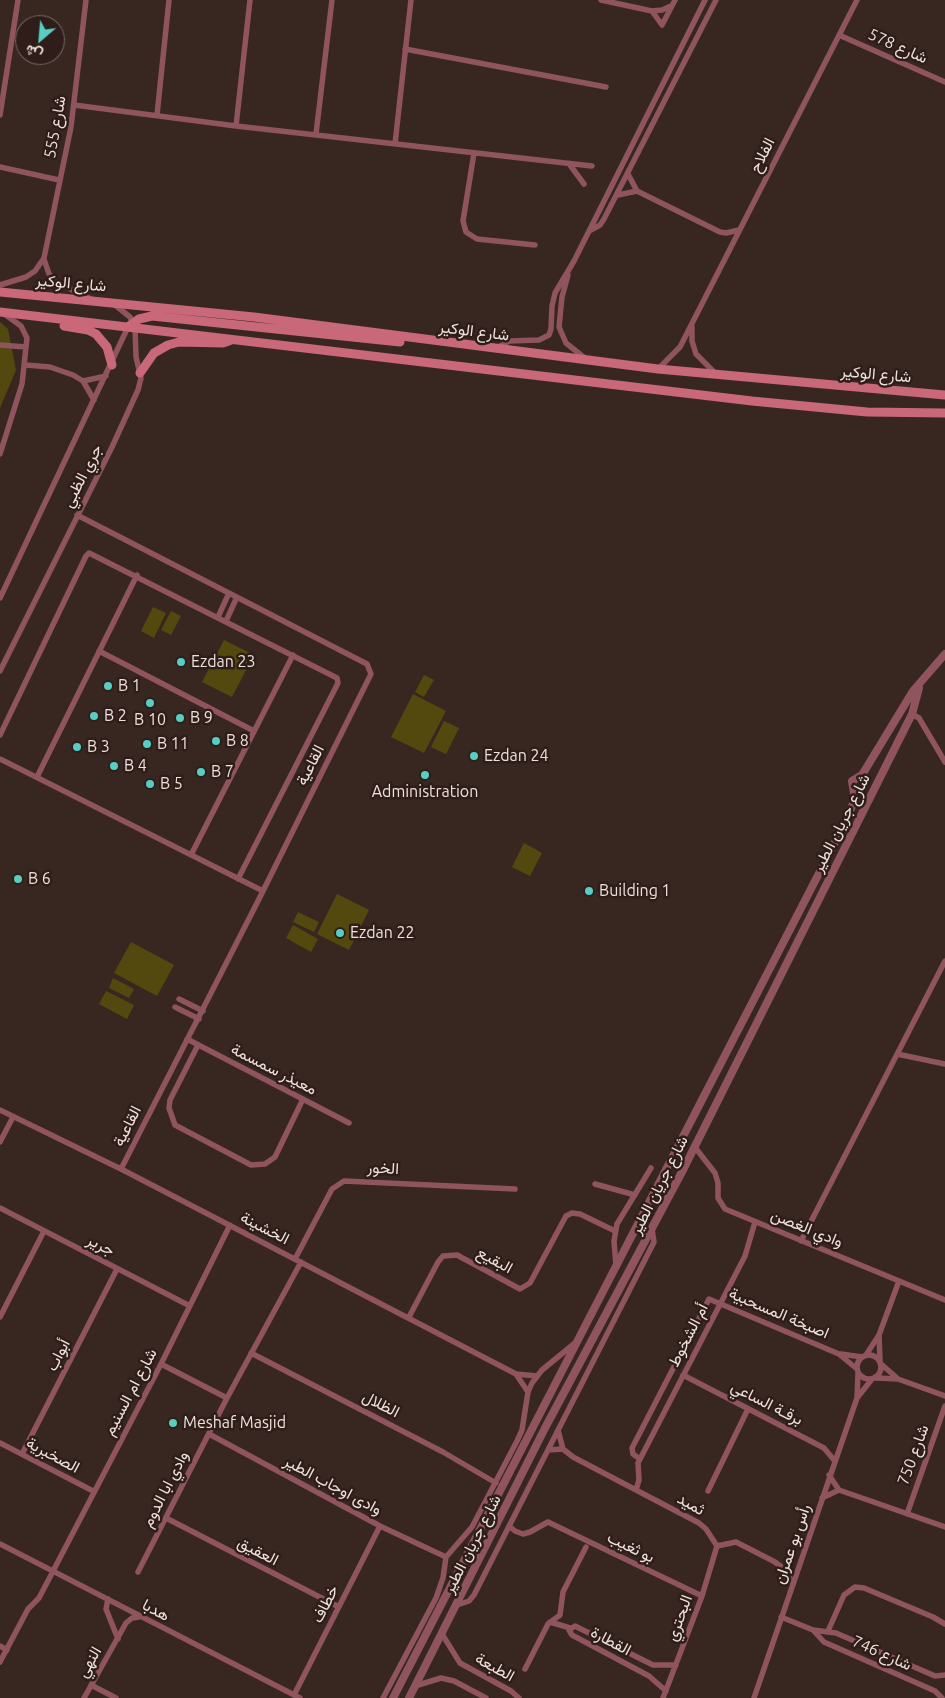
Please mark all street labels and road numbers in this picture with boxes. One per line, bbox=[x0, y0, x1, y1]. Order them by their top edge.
street label: شارع 578 bbox=[865, 24, 931, 68]
street label: شارع 555 bbox=[40, 94, 70, 160]
street label: الفلاح bbox=[745, 134, 779, 176]
street label: شارع الوكير bbox=[35, 270, 107, 296]
street label: شارع الوكير bbox=[438, 317, 510, 345]
street label: شارع الوكير bbox=[840, 361, 912, 387]
street label: جري الظبي bbox=[58, 441, 106, 511]
street label: القاعية bbox=[292, 742, 328, 788]
street label: شارع جريان الطير bbox=[808, 771, 874, 875]
street label: معيذر سمسمة bbox=[228, 1039, 320, 1099]
street label: القاعية bbox=[109, 1103, 145, 1149]
street label: شارع جريان الطير bbox=[626, 1133, 692, 1237]
street label: الخور bbox=[367, 1158, 399, 1178]
street label: وادي الغصن bbox=[768, 1205, 846, 1251]
street label: الخشينة bbox=[237, 1208, 293, 1248]
street label: جرير bbox=[84, 1230, 118, 1260]
street label: البقيع bbox=[474, 1242, 516, 1278]
street label: اصبخة المسحبية bbox=[726, 1283, 832, 1343]
street label: أم الشخوط bbox=[664, 1300, 712, 1370]
street label: أبواب bbox=[42, 1336, 74, 1374]
street label: شارع ام السنيم bbox=[99, 1345, 161, 1439]
street label: برقـة الساعي bbox=[728, 1377, 806, 1429]
street label: الظلال bbox=[359, 1387, 403, 1421]
street label: شارع 750 bbox=[893, 1422, 933, 1488]
street label: الصخبرية bbox=[23, 1433, 83, 1477]
street label: وادي ابا الدوم bbox=[138, 1448, 192, 1530]
street label: وادى اوجاب الطير bbox=[281, 1451, 385, 1519]
street label: ثميد bbox=[674, 1489, 708, 1519]
street label: شارع جريان الطير bbox=[439, 1492, 505, 1596]
street label: رأس بو عمران bbox=[769, 1501, 815, 1587]
street label: بو ثغيب bbox=[604, 1527, 658, 1567]
street label: العقيق bbox=[234, 1533, 282, 1569]
street label: خطاف bbox=[307, 1582, 343, 1626]
street label: البحتري bbox=[662, 1592, 696, 1644]
street label: هدبا bbox=[139, 1595, 173, 1625]
street label: القطارة bbox=[588, 1622, 634, 1660]
street label: شارع 746 bbox=[849, 1631, 915, 1675]
street label: النهي bbox=[73, 1643, 105, 1681]
street label: الطبعة bbox=[472, 1648, 518, 1686]

